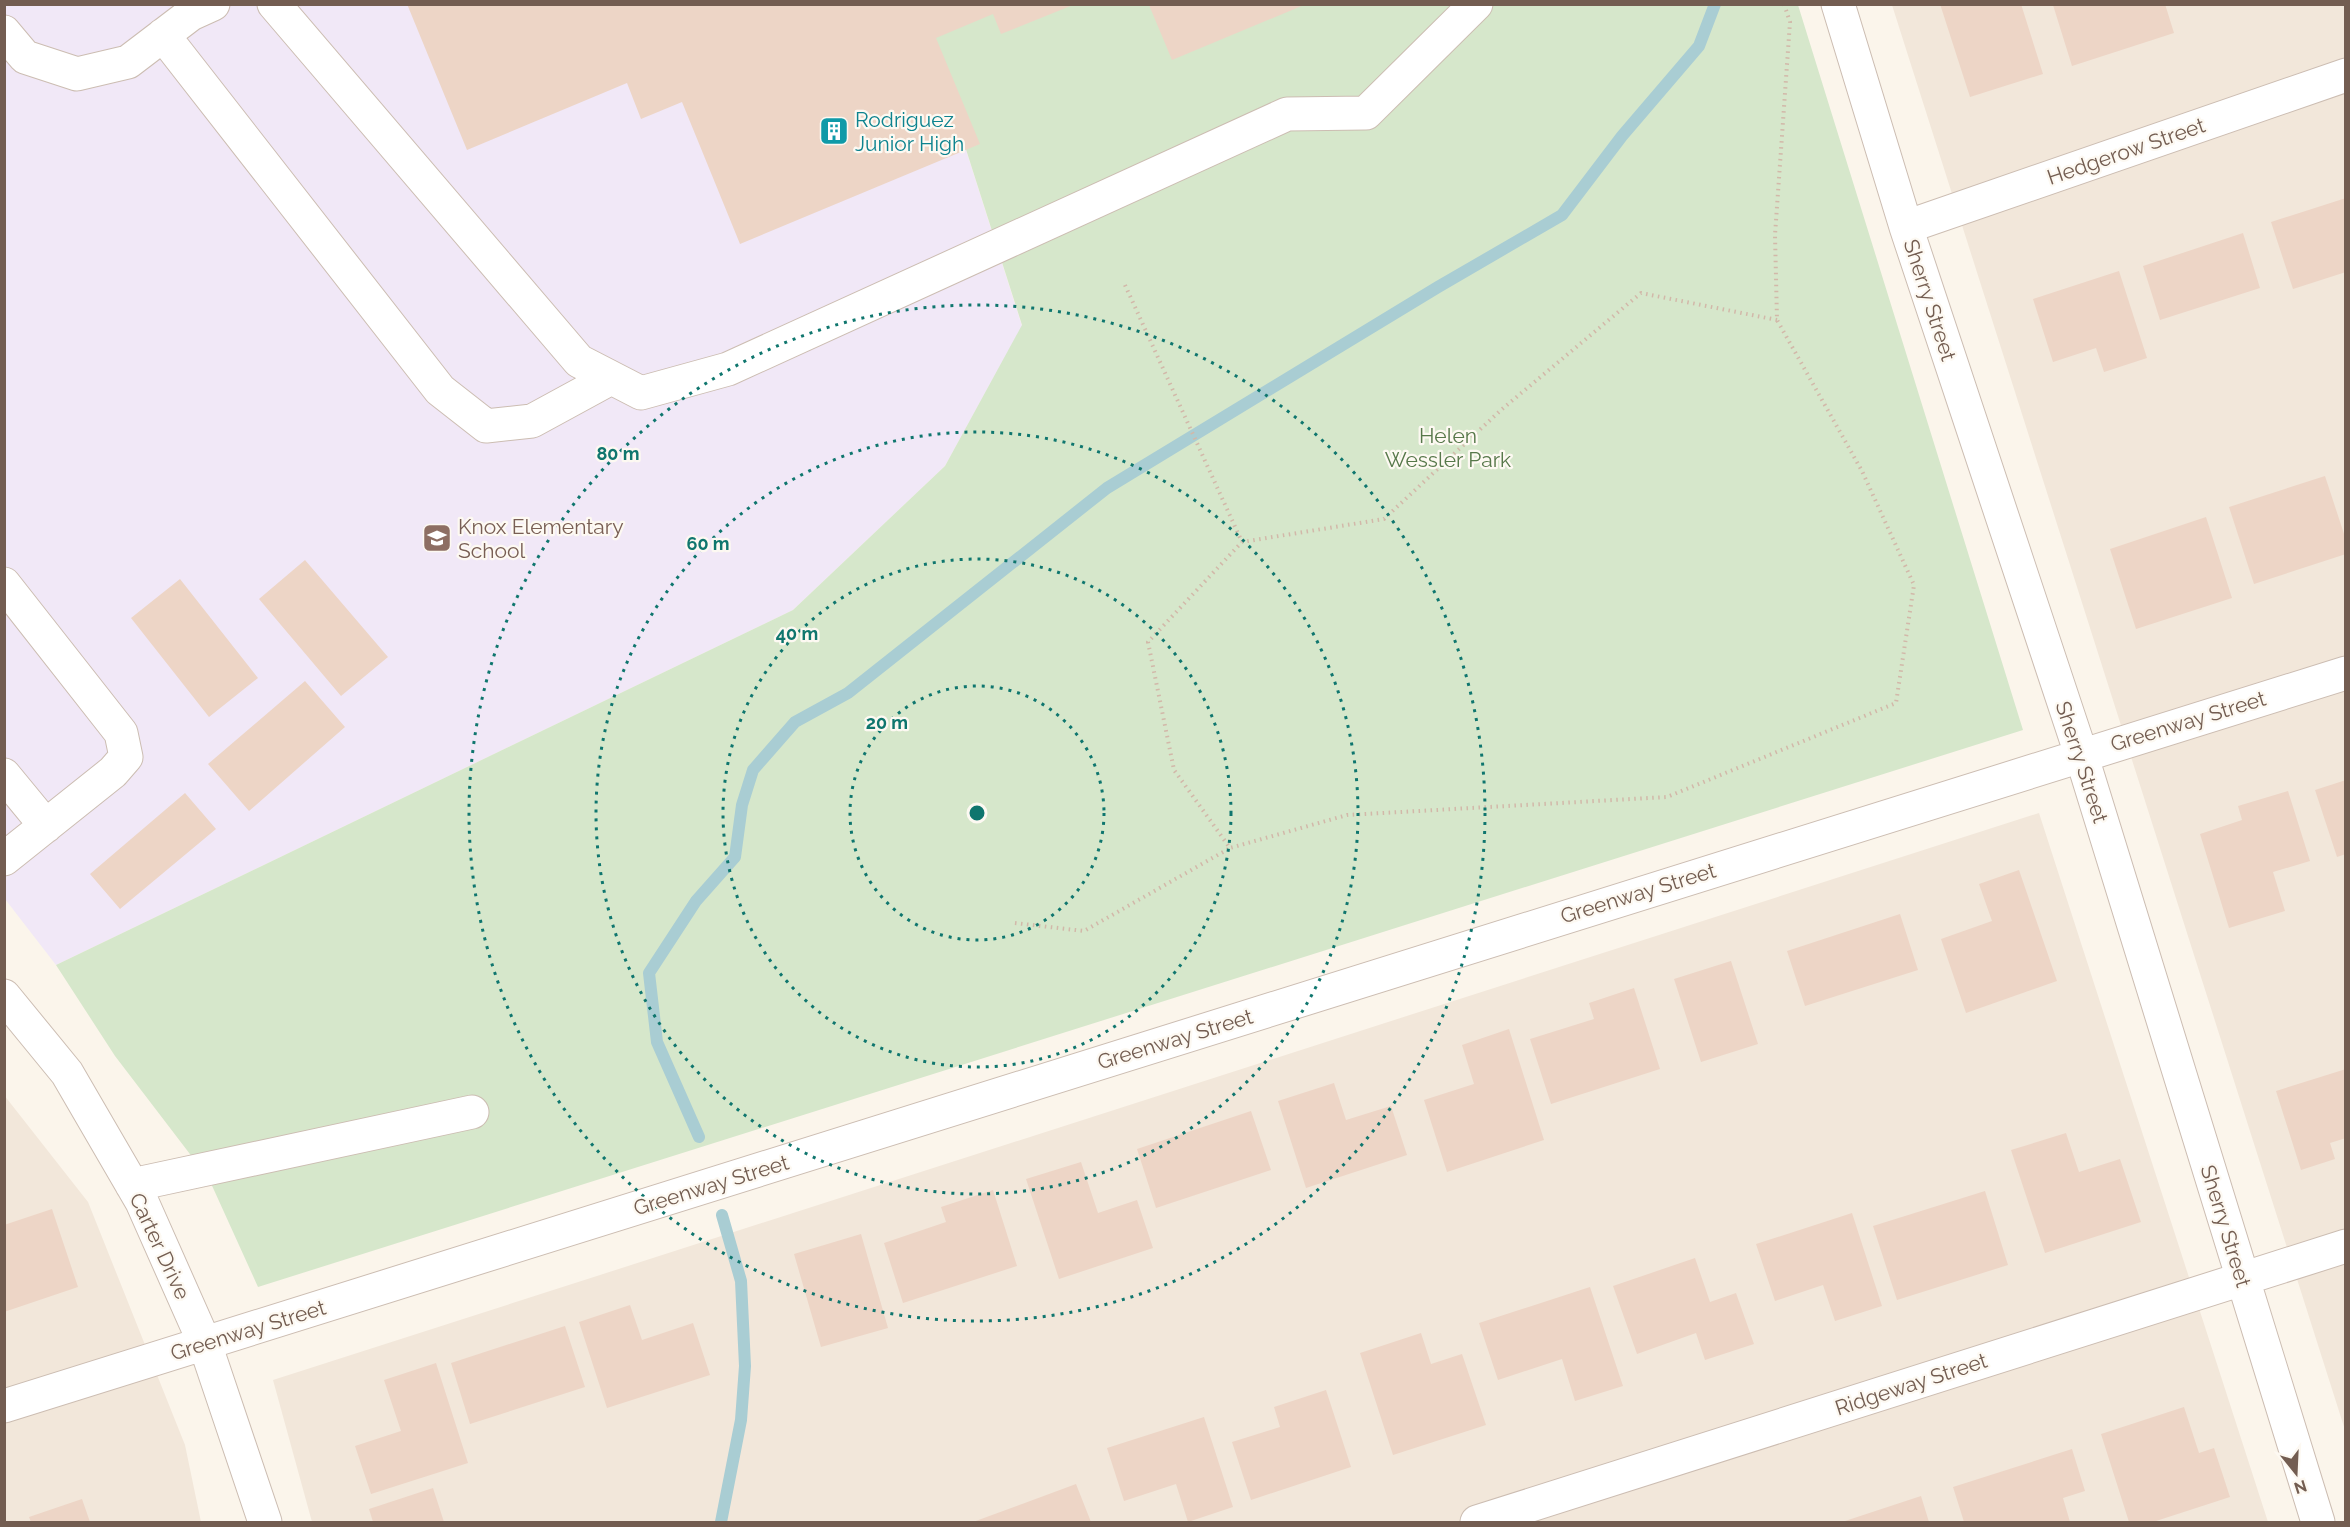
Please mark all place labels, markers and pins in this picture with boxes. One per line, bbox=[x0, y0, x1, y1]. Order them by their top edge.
place label: Rodriguez Junior High bbox=[855, 107, 964, 156]
building icon: Rodriguez Junior High bbox=[818, 115, 850, 147]
place label: Knox Elementary School bbox=[458, 514, 624, 563]
school or university icon: Knox Elementary School bbox=[421, 522, 453, 554]
centre of rings bbox=[967, 803, 987, 823]

